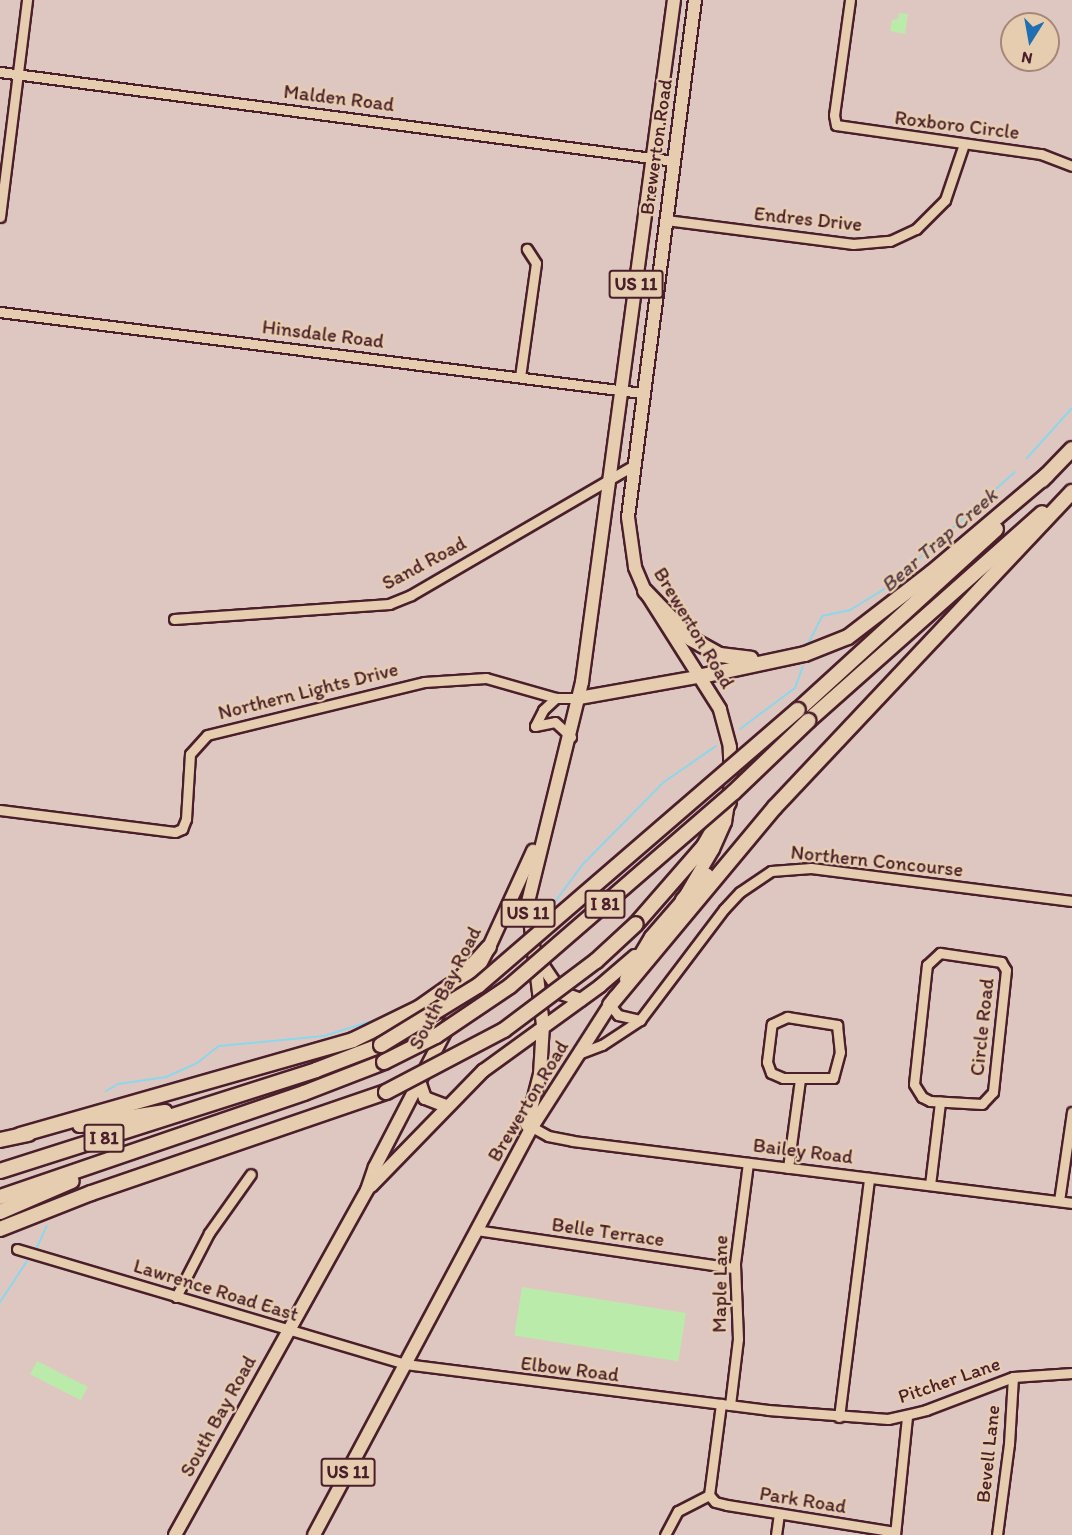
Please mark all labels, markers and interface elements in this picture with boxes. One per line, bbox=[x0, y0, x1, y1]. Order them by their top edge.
north arrow bbox=[1000, 12, 1060, 72]
text: N bbox=[1020, 48, 1034, 69]
street label: Brewerton Road bbox=[635, 77, 677, 217]
street label: Malden Road bbox=[282, 79, 396, 117]
street label: Roxboro Circle bbox=[893, 105, 1021, 145]
street label: Endres Drive bbox=[753, 201, 863, 237]
road number: US 11 bbox=[608, 269, 664, 299]
street label: Hinsdale Road bbox=[261, 315, 385, 353]
water label: Bear Trap Creek bbox=[876, 483, 1002, 597]
street label: Sand Road bbox=[378, 531, 470, 595]
street label: Brewerton Road bbox=[648, 563, 740, 693]
street label: Northern Lights Drive bbox=[216, 657, 400, 725]
street label: Northern Concourse bbox=[789, 840, 965, 882]
road number: I 81 bbox=[584, 889, 626, 919]
road number: US 11 bbox=[500, 898, 556, 928]
street label: South Bay Road bbox=[404, 923, 486, 1053]
street label: Circle Road bbox=[965, 977, 999, 1077]
street label: Brewerton Road bbox=[482, 1036, 574, 1166]
road number: I 81 bbox=[83, 1123, 125, 1153]
street label: Bailey Road bbox=[752, 1133, 854, 1169]
street label: Belle Terrace bbox=[551, 1212, 665, 1252]
street label: Maple Lane bbox=[707, 1235, 733, 1333]
street label: Lawrence Road East bbox=[131, 1253, 301, 1327]
street label: South Bay Road bbox=[175, 1351, 261, 1481]
street label: Elbow Road bbox=[520, 1351, 620, 1387]
street label: Pitcher Lane bbox=[894, 1351, 1004, 1409]
street label: Bevell Lane bbox=[971, 1404, 1005, 1504]
road number: US 11 bbox=[320, 1457, 376, 1487]
street label: Park Road bbox=[758, 1481, 848, 1519]

